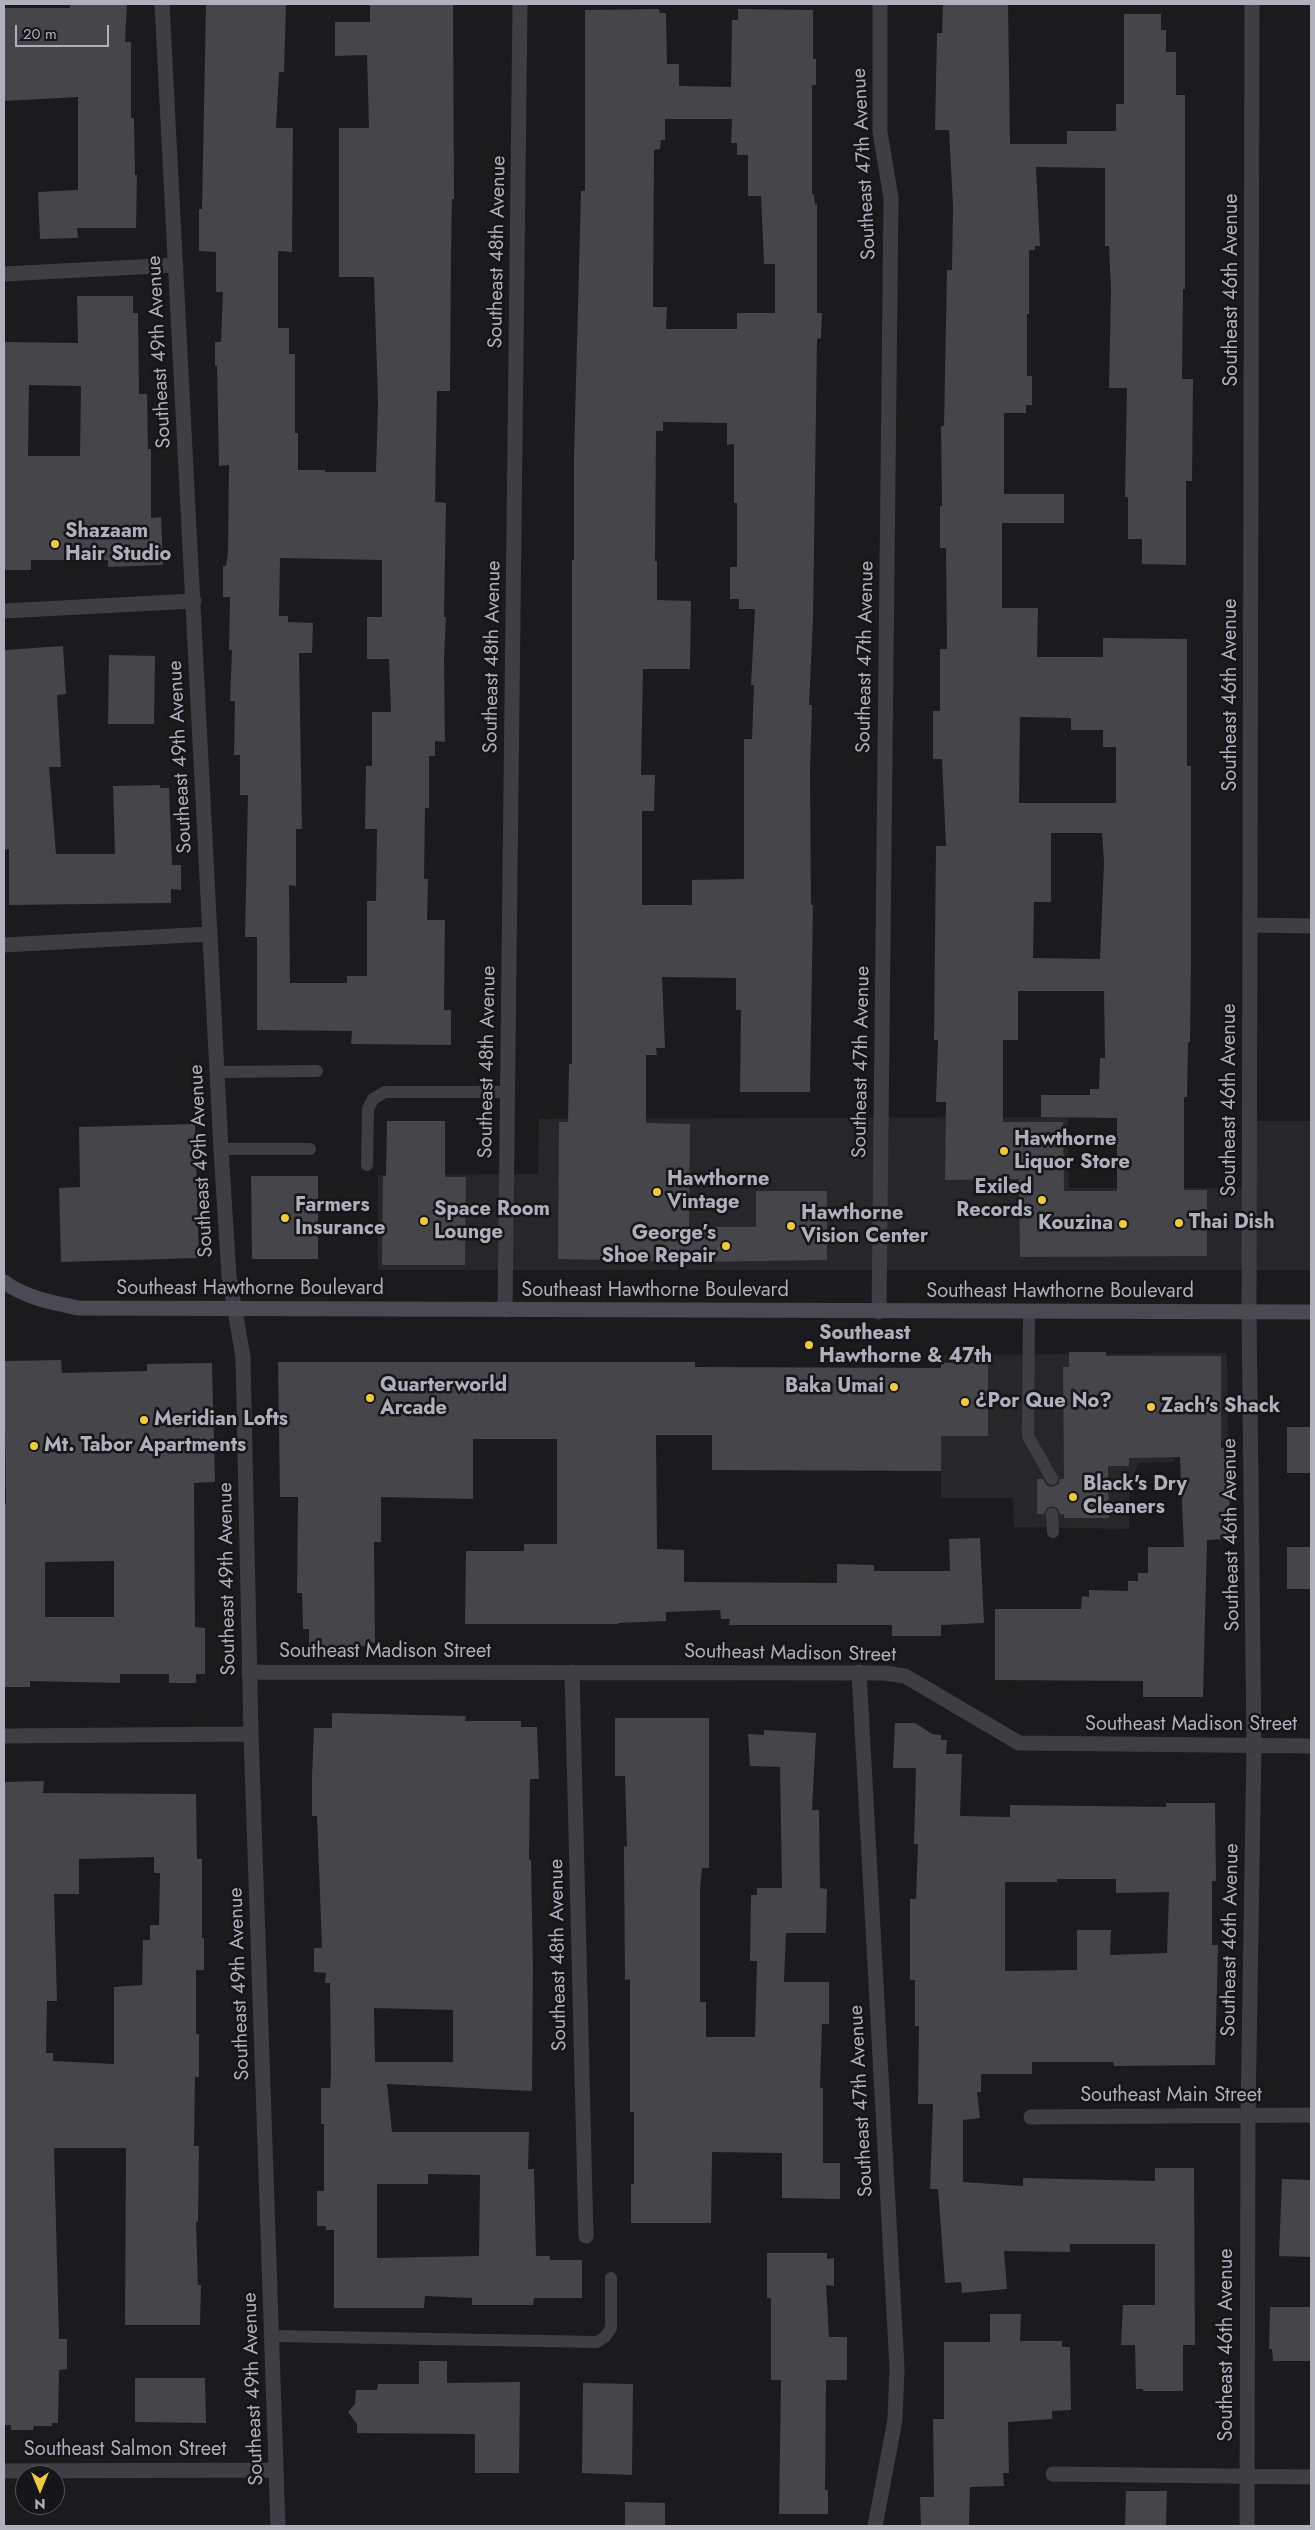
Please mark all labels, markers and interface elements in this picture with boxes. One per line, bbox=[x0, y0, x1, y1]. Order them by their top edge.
scale bar bbox=[18, 15, 111, 47]
text: 20 m bbox=[23, 23, 57, 45]
street label: Southeast 47th Avenue bbox=[848, 67, 882, 261]
street label: Southeast 48th Avenue bbox=[484, 155, 512, 349]
street label: Southeast 46th Avenue bbox=[1220, 193, 1244, 387]
street label: Southeast 49th Avenue bbox=[143, 255, 177, 449]
place label: Shazaam Hair Studio bbox=[65, 520, 171, 567]
marker: Shazaam Hair Studio bbox=[49, 538, 61, 550]
street label: Southeast 48th Avenue bbox=[479, 560, 507, 754]
street label: Southeast 47th Avenue bbox=[852, 561, 880, 753]
street label: Southeast 46th Avenue bbox=[1219, 598, 1243, 792]
street label: Southeast 49th Avenue bbox=[164, 660, 198, 854]
street label: Southeast 48th Avenue bbox=[474, 965, 502, 1159]
street label: Southeast 47th Avenue bbox=[848, 966, 876, 1158]
street label: Southeast 46th Avenue bbox=[1218, 1003, 1242, 1197]
street label: Southeast 49th Avenue bbox=[185, 1064, 219, 1258]
place label: Hawthorne Liquor Store bbox=[1014, 1128, 1130, 1175]
marker: Hawthorne Liquor Store bbox=[998, 1145, 1010, 1157]
place label: Hawthorne Vintage bbox=[667, 1168, 769, 1215]
place label: Exiled Records bbox=[956, 1176, 1032, 1223]
marker: Hawthorne Vintage bbox=[651, 1186, 663, 1198]
place label: Farmers Insurance bbox=[295, 1194, 385, 1241]
marker: Exiled Records bbox=[1036, 1194, 1048, 1206]
place label: Space Room Lounge bbox=[434, 1198, 550, 1245]
place label: Hawthorne Vision Center bbox=[801, 1202, 928, 1249]
place label: Thai Dish bbox=[1189, 1211, 1275, 1235]
marker: Farmers Insurance bbox=[279, 1212, 291, 1224]
place label: Kouzina bbox=[1038, 1212, 1113, 1236]
marker: Space Room Lounge bbox=[418, 1215, 430, 1227]
marker: Thai Dish bbox=[1173, 1217, 1185, 1229]
marker: Kouzina bbox=[1117, 1218, 1129, 1230]
marker: Hawthorne Vision Center bbox=[785, 1220, 797, 1232]
place label: George’s Shoe Repair bbox=[602, 1222, 716, 1269]
marker: George’s Shoe Repair bbox=[720, 1240, 732, 1252]
street label: Southeast Hawthorne Boulevard bbox=[116, 1277, 384, 1301]
street label: Southeast Hawthorne Boulevard bbox=[521, 1279, 789, 1303]
street label: Southeast Hawthorne Boulevard bbox=[926, 1280, 1194, 1304]
place label: Southeast Hawthorne & 47th bbox=[819, 1322, 992, 1369]
marker: Southeast Hawthorne & 47th bbox=[803, 1339, 815, 1351]
place label: Quarterworld Arcade bbox=[380, 1374, 507, 1421]
place label: Baka Umai bbox=[785, 1375, 884, 1399]
marker: Baka Umai bbox=[888, 1381, 900, 1393]
place label: ¿Por Que No? bbox=[975, 1390, 1112, 1414]
marker: Quarterworld Arcade bbox=[364, 1392, 376, 1404]
place label: Zach's Shack bbox=[1161, 1395, 1280, 1419]
marker: ¿Por Que No? bbox=[959, 1396, 971, 1408]
marker: Zach's Shack bbox=[1145, 1401, 1157, 1413]
place label: Meridian Lofts bbox=[154, 1408, 288, 1432]
marker: Meridian Lofts bbox=[138, 1414, 150, 1426]
place label: Mt. Tabor Apartments bbox=[44, 1434, 246, 1458]
street label: Southeast 46th Avenue bbox=[1218, 1438, 1246, 1632]
marker: Mt. Tabor Apartments bbox=[28, 1440, 40, 1452]
place label: Black's Dry Cleaners bbox=[1083, 1473, 1187, 1520]
street label: Southeast 49th Avenue bbox=[214, 1482, 242, 1676]
marker: Black's Dry Cleaners bbox=[1067, 1491, 1079, 1503]
street label: Southeast Madison Street bbox=[279, 1640, 491, 1664]
street label: Southeast Madison Street bbox=[684, 1640, 896, 1668]
street label: Southeast Madison Street bbox=[1085, 1713, 1297, 1737]
street label: Southeast 46th Avenue bbox=[1217, 1843, 1245, 2037]
street label: Southeast 48th Avenue bbox=[545, 1858, 573, 2052]
street label: Southeast 49th Avenue bbox=[225, 1887, 255, 2081]
street label: Southeast 47th Avenue bbox=[845, 2004, 879, 2198]
street label: Southeast Main Street bbox=[1080, 2084, 1262, 2108]
street label: Southeast 46th Avenue bbox=[1215, 2248, 1239, 2442]
street label: Southeast 49th Avenue bbox=[239, 2292, 269, 2486]
street label: Southeast Salmon Street bbox=[24, 2438, 226, 2462]
north arrow bbox=[15, 2465, 65, 2515]
text: N bbox=[34, 2494, 46, 2514]

